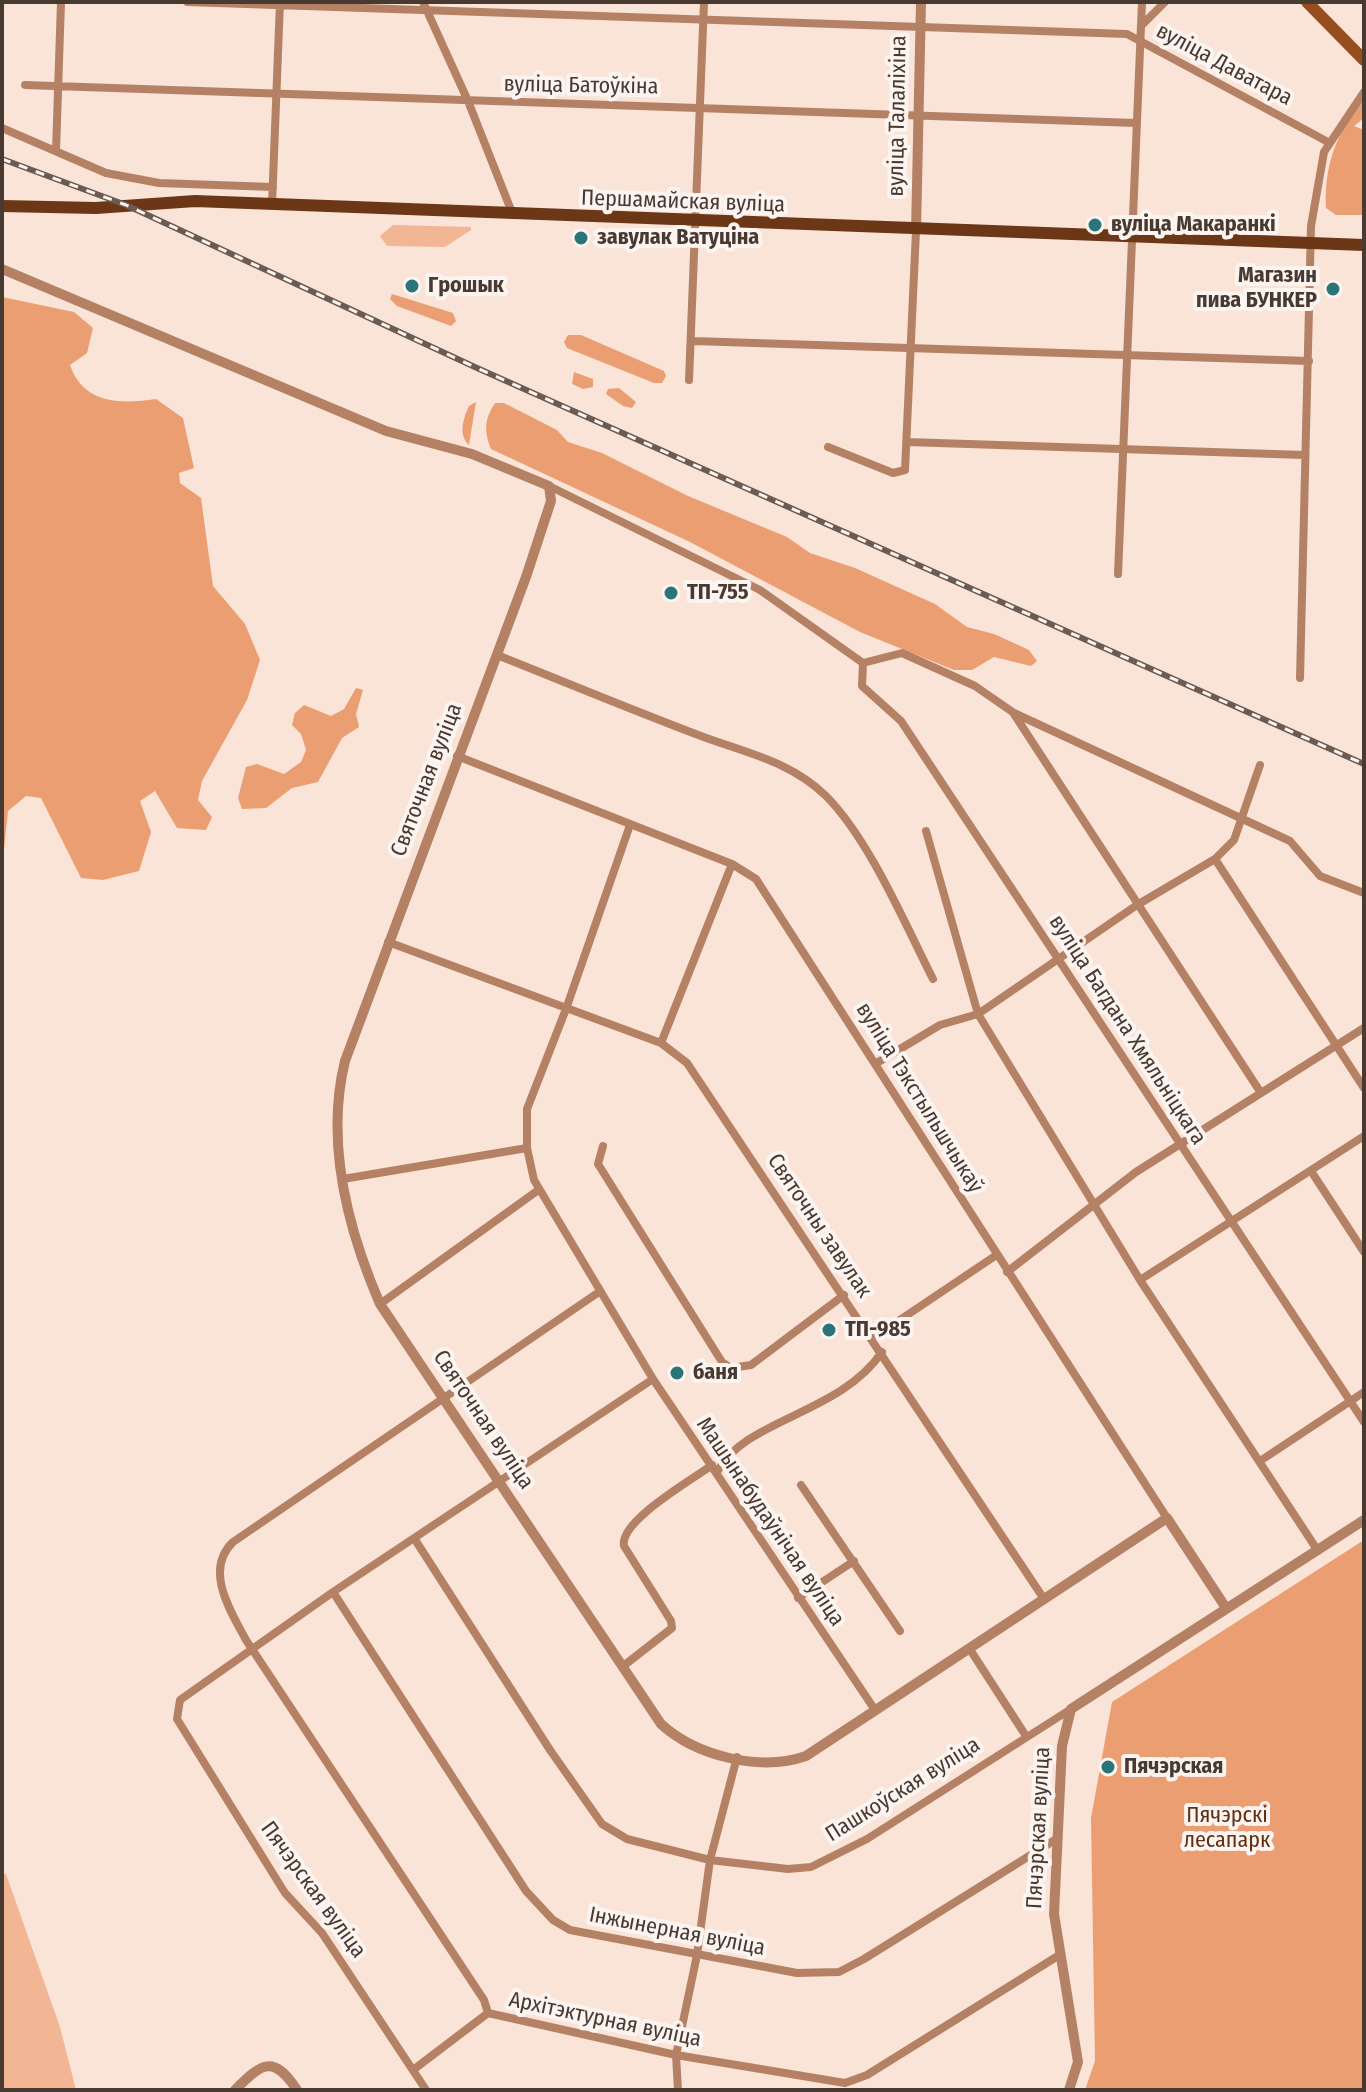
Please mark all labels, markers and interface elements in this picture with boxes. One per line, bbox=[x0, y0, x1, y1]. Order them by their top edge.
street label: вуліца Даватара bbox=[1151, 18, 1297, 112]
street label: вуліца Талаліхіна bbox=[883, 35, 913, 197]
street label: вуліца Батоўкіна bbox=[503, 71, 659, 101]
street label: Першамайская вуліца bbox=[581, 185, 785, 219]
place label: вуліца Макаранкі bbox=[1111, 212, 1276, 238]
marker: вуліца Макаранкі bbox=[1086, 216, 1104, 234]
place label: завулак Ватуціна bbox=[597, 225, 759, 251]
marker: завулак Ватуціна bbox=[572, 229, 590, 247]
place label: Магазин пива БУНКЕР bbox=[1196, 263, 1317, 314]
place label: Грошык bbox=[428, 273, 504, 299]
marker: Грошык bbox=[403, 277, 421, 295]
marker: Магазин пива БУНКЕР bbox=[1324, 280, 1342, 298]
place label: ТП-755 bbox=[687, 580, 749, 606]
marker: ТП-755 bbox=[662, 584, 680, 602]
street label: Святочная вуліца bbox=[386, 700, 468, 860]
street label: вуліца Багдана Хмяльніцкага bbox=[1043, 910, 1211, 1150]
street label: вуліца Тэкстыльшчыкаў bbox=[850, 998, 988, 1198]
street label: Святочны завулак bbox=[761, 1149, 877, 1303]
place label: ТП-985 bbox=[845, 1317, 911, 1343]
marker: ТП-985 bbox=[820, 1321, 838, 1339]
street label: Святочная вуліца bbox=[427, 1346, 539, 1494]
place label: баня bbox=[693, 1360, 738, 1386]
marker: баня bbox=[668, 1364, 686, 1382]
street label: Машынабудаўнічая вуліца bbox=[690, 1413, 850, 1631]
street label: Пашкоўская вуліца bbox=[821, 1732, 985, 1848]
street label: Пячэрская вуліца bbox=[1022, 1746, 1056, 1910]
place label: Пячэрская bbox=[1124, 1754, 1223, 1780]
marker: Пячэрская bbox=[1099, 1758, 1117, 1776]
park label: Пячэрскі лесапарк bbox=[1184, 1803, 1270, 1854]
street label: Пячэрская вуліца bbox=[255, 1817, 371, 1963]
street label: Інжынерная вуліца bbox=[587, 1902, 767, 1962]
street label: Архітэктурная вуліца bbox=[507, 1987, 703, 2053]

